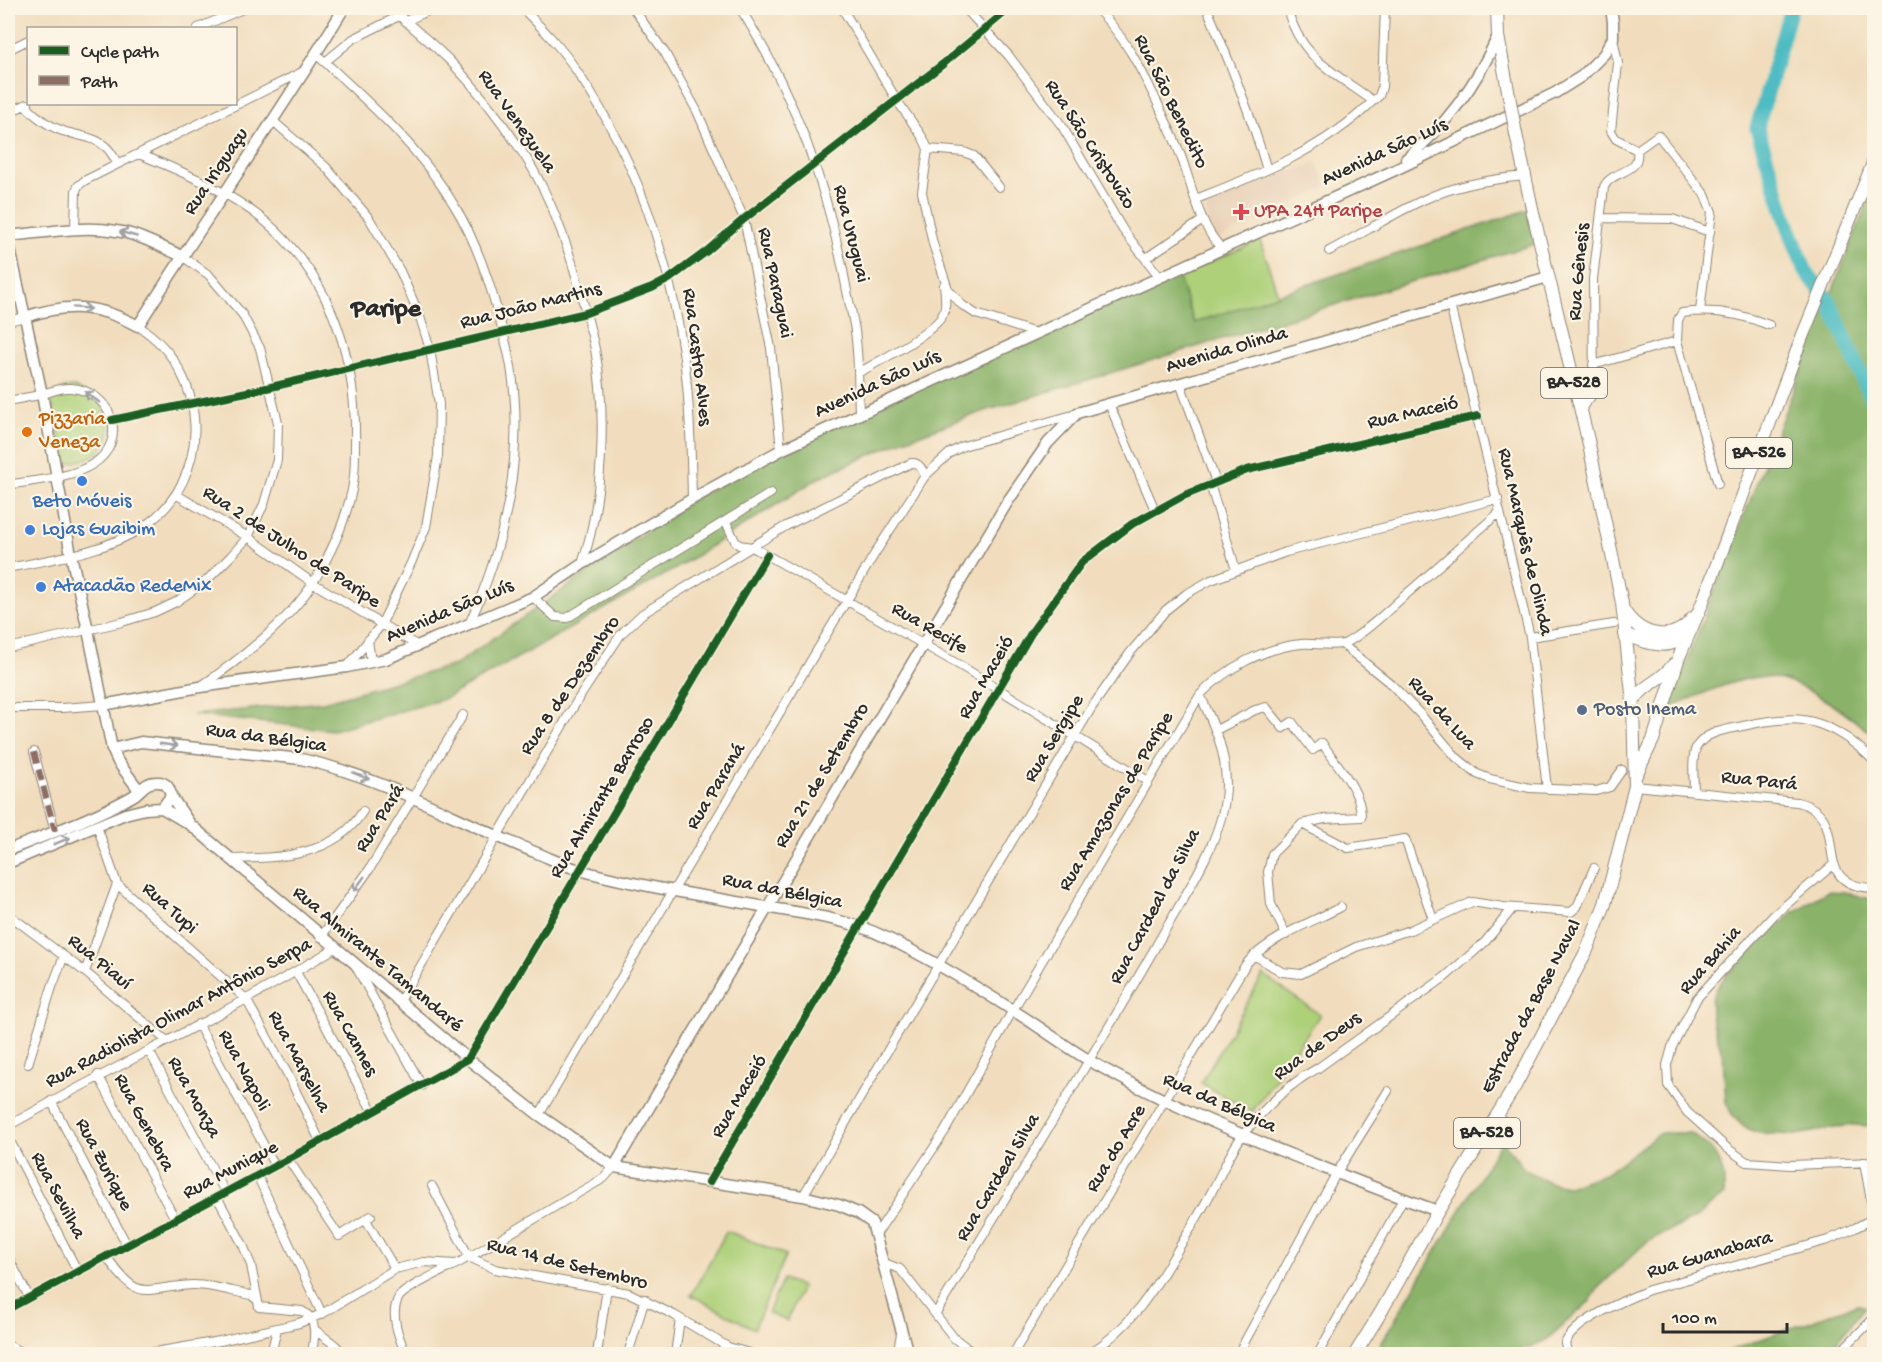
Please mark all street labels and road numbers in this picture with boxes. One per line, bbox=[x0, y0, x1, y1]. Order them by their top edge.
street label: Rua São Benedito bbox=[1128, 31, 1212, 173]
street label: Rua Venezuela bbox=[472, 66, 561, 179]
street label: Rua São Cristovão bbox=[1039, 76, 1139, 214]
street label: Avenida São Luís bbox=[1318, 114, 1452, 192]
street label: Rua Iriguaçu bbox=[180, 124, 255, 220]
street label: Rua Uruguai bbox=[827, 183, 873, 285]
street label: Rua Gênesis bbox=[1564, 222, 1596, 322]
street label: Rua Paraguai bbox=[751, 226, 797, 340]
street label: Rua João Martins bbox=[458, 278, 604, 336]
street label: Rua Castro Alves bbox=[676, 287, 716, 428]
street label: Avenida Olinda bbox=[1164, 322, 1291, 379]
street label: Avenida São Luís bbox=[811, 346, 945, 424]
road number: BA-528 bbox=[1541, 368, 1607, 398]
street label: Rua Maceió bbox=[1365, 392, 1461, 436]
road number: BA-526 bbox=[1726, 438, 1792, 468]
street label: Rua Marquês de Olinda bbox=[1491, 446, 1557, 639]
street label: Rua 2 de Julho de Paripe bbox=[198, 482, 385, 615]
street label: Avenida São Luís bbox=[383, 575, 518, 649]
street label: Rua Recife bbox=[887, 598, 972, 660]
street label: Rua 8 de Dezembro bbox=[516, 612, 626, 760]
street label: Rua Maceió bbox=[954, 632, 1020, 724]
street label: Rua da Lua bbox=[1402, 672, 1481, 756]
street label: Rua Sergipe bbox=[1020, 690, 1091, 787]
street label: Rua 21 de Setembro bbox=[771, 699, 875, 853]
street label: Rua Amazonas de Paripe bbox=[1054, 708, 1180, 896]
street label: Rua Almirante Barroso bbox=[546, 713, 660, 883]
street label: Rua da Bélgica bbox=[204, 719, 329, 759]
street label: Rua Paraná bbox=[682, 739, 752, 834]
street label: Rua Pará bbox=[1720, 767, 1799, 798]
street label: Rua Pará bbox=[351, 780, 411, 857]
street label: Rua Cardeal da Silva bbox=[1105, 825, 1207, 989]
street label: Rua da Bélgica bbox=[720, 869, 845, 915]
street label: Rua Tupi bbox=[136, 878, 202, 940]
street label: Rua Almirante Tamandaré bbox=[287, 882, 467, 1038]
street label: Estrada da Base Naval bbox=[1476, 916, 1588, 1098]
street label: Rua Bahia bbox=[1675, 921, 1748, 1000]
street label: Rua Piauí bbox=[62, 930, 136, 996]
street label: Rua Radiolista Olimar Antônio Serpa bbox=[42, 933, 317, 1094]
street label: Rua Cannes bbox=[316, 987, 382, 1081]
street label: Rua Marselha bbox=[262, 1007, 335, 1118]
street label: Rua de Deus bbox=[1270, 1007, 1367, 1086]
street label: Rua Napoli bbox=[212, 1026, 274, 1116]
street label: Rua Maceió bbox=[707, 1051, 773, 1143]
street label: Rua Monza bbox=[161, 1053, 225, 1143]
street label: Rua da Bélgica bbox=[1159, 1069, 1280, 1140]
street label: Rua Genebra bbox=[108, 1070, 179, 1177]
street label: Rua do Acre bbox=[1082, 1100, 1153, 1197]
street label: Rua Cardeal Silva bbox=[952, 1109, 1047, 1246]
street label: Rua Zurique bbox=[69, 1115, 137, 1216]
road number: BA-528 bbox=[1454, 1118, 1520, 1148]
street label: Rua Munique bbox=[179, 1136, 283, 1206]
street label: Rua Sevilha bbox=[25, 1149, 90, 1244]
street label: Rua Guanabara bbox=[1645, 1227, 1776, 1285]
street label: Rua 14 de Setembro bbox=[484, 1234, 650, 1296]

